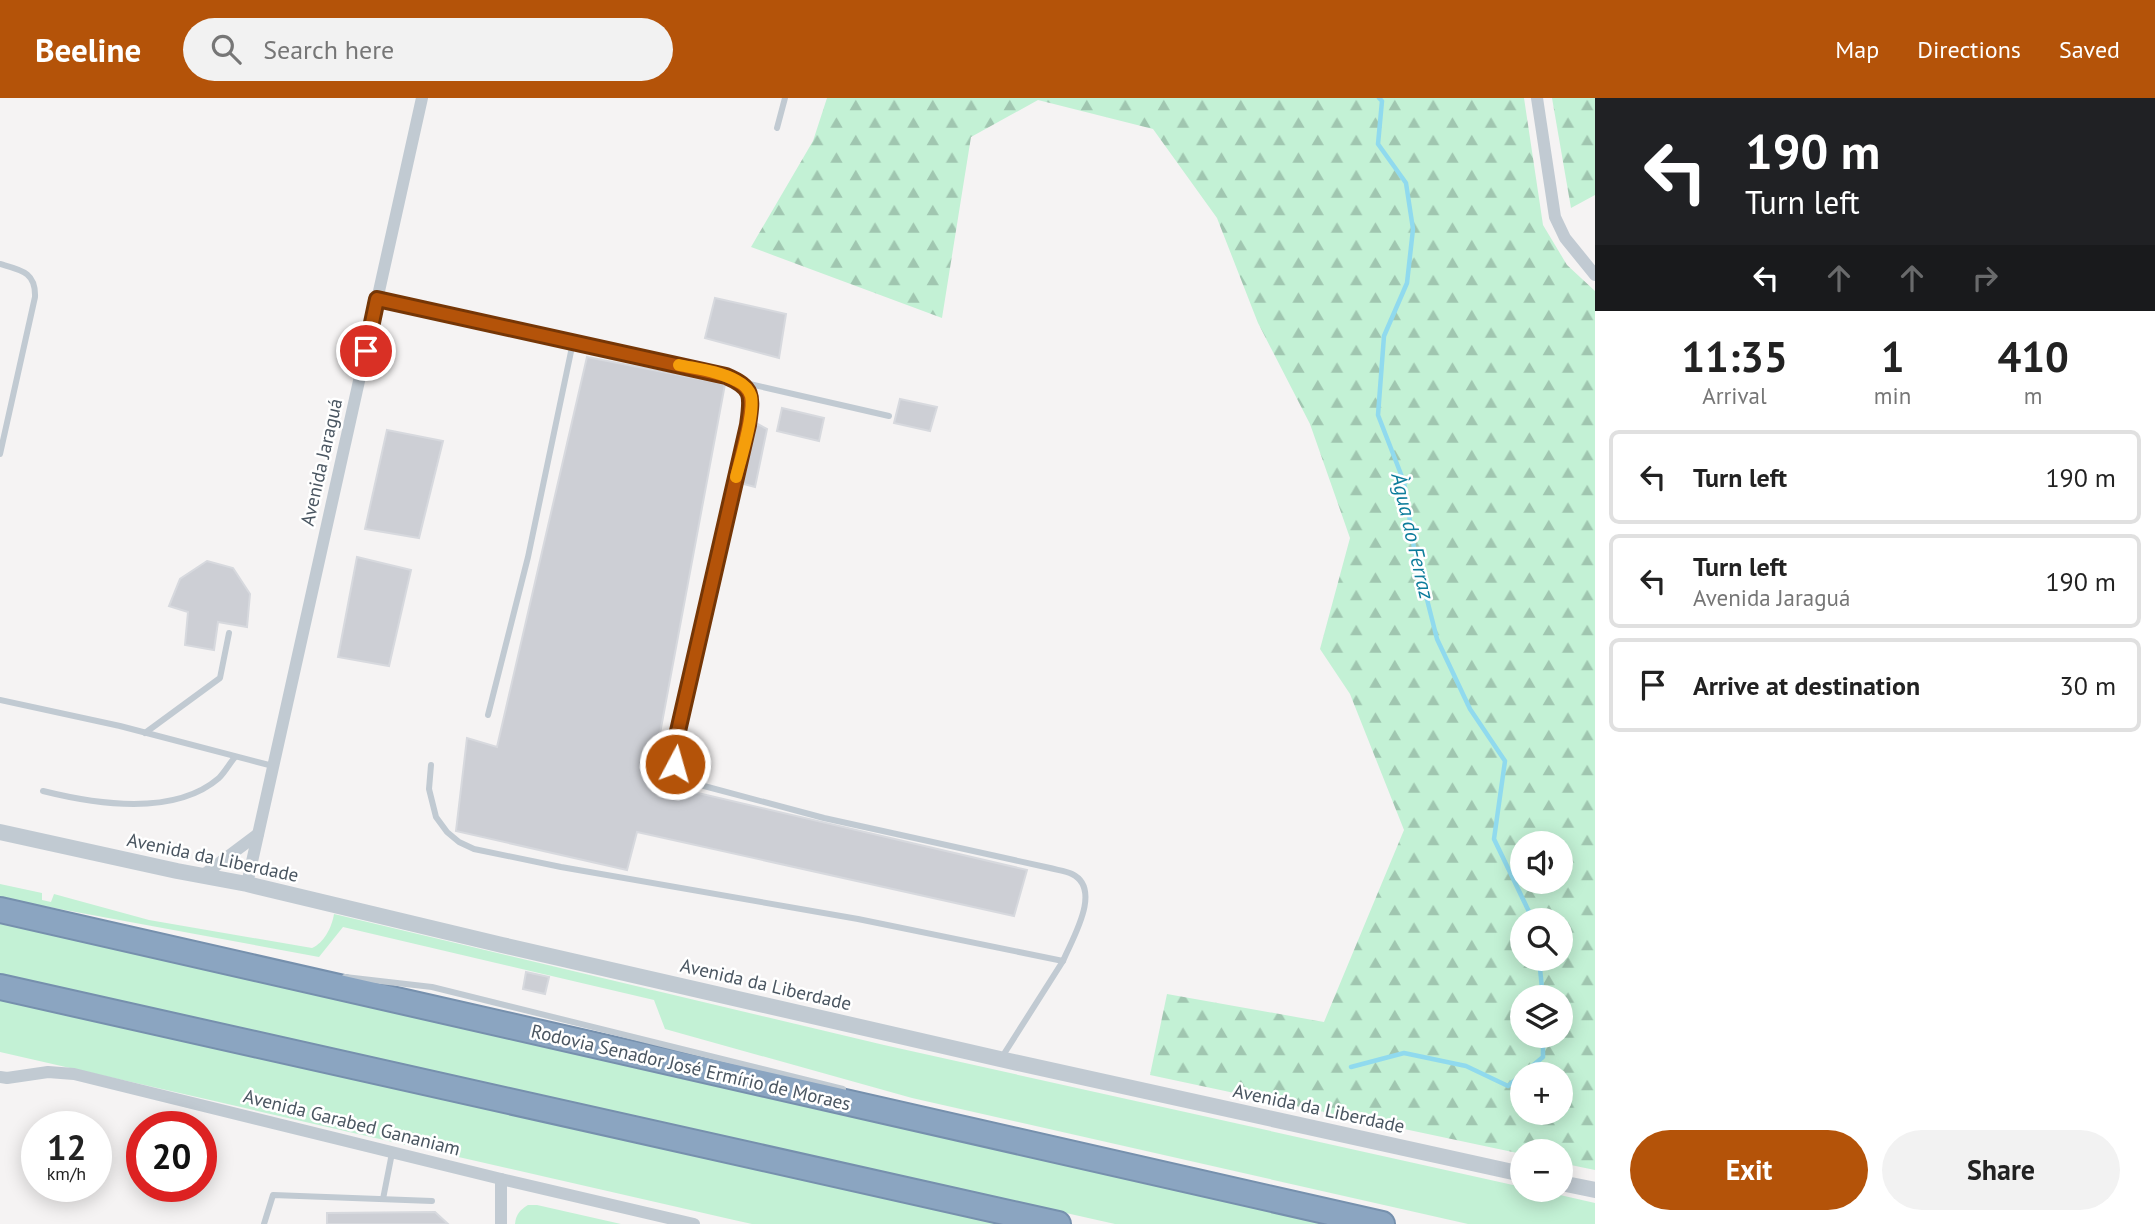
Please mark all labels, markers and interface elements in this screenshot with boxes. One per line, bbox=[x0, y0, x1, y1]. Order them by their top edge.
search box bbox=[183, 18, 673, 81]
text: Beeline bbox=[35, 28, 141, 71]
icon: search bbox=[207, 30, 245, 68]
text: Search here bbox=[263, 33, 394, 66]
text: Map bbox=[1835, 34, 1879, 65]
text: Directions bbox=[1917, 34, 2021, 65]
text: Saved bbox=[2059, 34, 2120, 65]
text: 190 m bbox=[1745, 119, 1880, 183]
icon: left bbox=[1630, 126, 1721, 217]
text: Turn left bbox=[1745, 181, 1860, 223]
icon: left bbox=[1747, 259, 1785, 297]
icon: ahead bbox=[1820, 259, 1858, 297]
icon: ahead bbox=[1893, 259, 1931, 297]
icon: right bbox=[1966, 259, 2004, 297]
pin bbox=[336, 321, 396, 381]
text: 11:35 bbox=[1681, 329, 1788, 384]
text: 1 bbox=[1881, 329, 1904, 384]
text: 410 bbox=[1997, 329, 2069, 384]
icon: arrive bbox=[347, 332, 385, 370]
text: Arrival bbox=[1702, 381, 1767, 410]
text: min bbox=[1874, 381, 1911, 410]
text: m bbox=[2024, 381, 2042, 410]
street label: Avenida Jaraguá bbox=[295, 396, 347, 528]
icon: left bbox=[1634, 458, 1672, 496]
text: Turn left bbox=[1693, 461, 1787, 494]
text: 190 m bbox=[2045, 461, 2116, 494]
water label: Àgua do Ferraz bbox=[1385, 469, 1441, 603]
text: Turn left bbox=[1693, 550, 1787, 583]
icon: left bbox=[1634, 562, 1672, 600]
text: 190 m bbox=[2045, 565, 2116, 598]
text: Avenida Jaraguá bbox=[1693, 583, 1850, 612]
icon: arrive bbox=[1634, 666, 1672, 704]
text: Arrive at destination bbox=[1693, 669, 1920, 702]
text: 30 m bbox=[2060, 669, 2116, 702]
position arrow bbox=[638, 727, 712, 801]
street label: Avenida da Liberdade bbox=[125, 827, 301, 887]
map controls bbox=[1510, 831, 1573, 1202]
button: sound bbox=[1510, 831, 1573, 894]
button: search bbox=[1510, 908, 1573, 971]
street label: Avenida da Liberdade bbox=[678, 953, 854, 1015]
button: layers bbox=[1510, 985, 1573, 1048]
street label: Rodovia Senador José Ermírio de Moraes bbox=[529, 1019, 853, 1115]
button: + bbox=[1510, 1062, 1573, 1125]
street label: Avenida da Liberdade bbox=[1231, 1078, 1407, 1138]
street label: Avenida Garabed Gananiam bbox=[241, 1083, 463, 1161]
speed limit sign: 20 bbox=[126, 1111, 217, 1202]
text: 12 bbox=[47, 1124, 86, 1170]
button: Exit bbox=[1630, 1130, 1868, 1210]
button: Share bbox=[1882, 1130, 2120, 1210]
button: − bbox=[1510, 1139, 1573, 1202]
text: km/h bbox=[47, 1162, 86, 1185]

